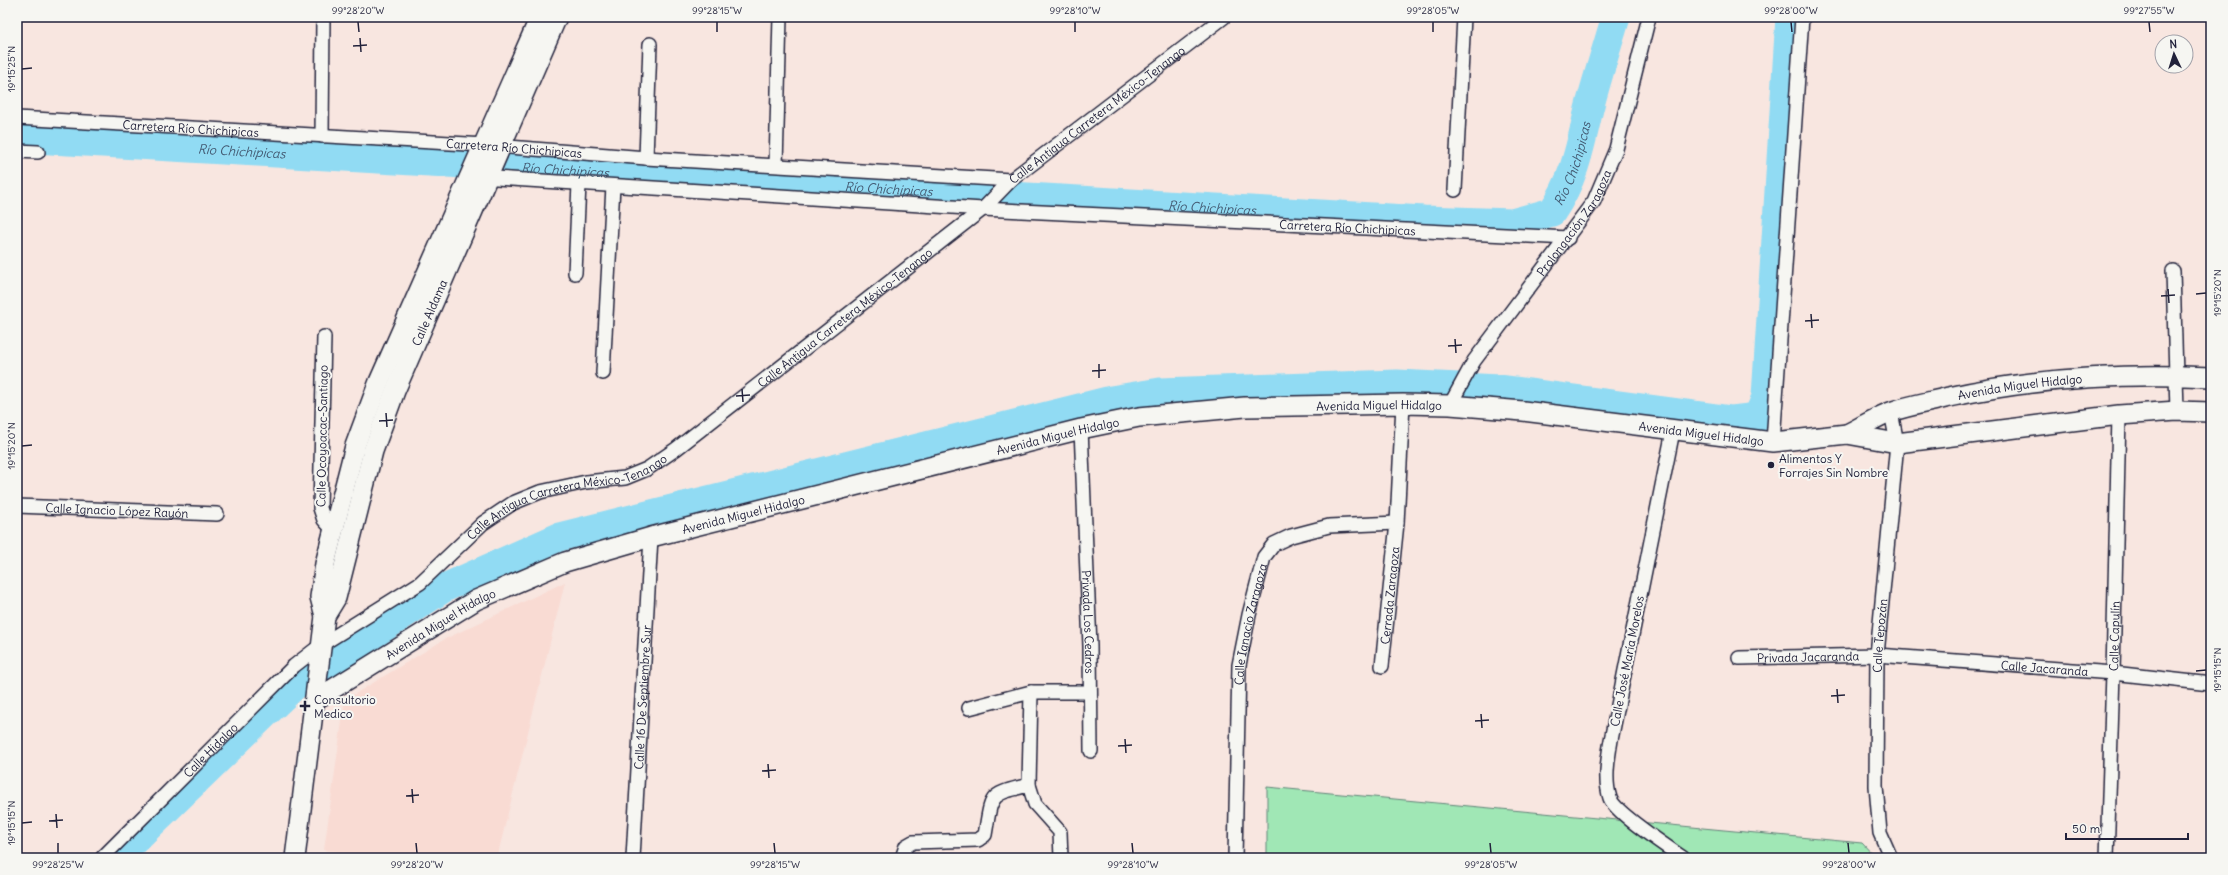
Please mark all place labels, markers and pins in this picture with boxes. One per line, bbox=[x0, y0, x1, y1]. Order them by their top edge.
place label: Alimentos Y Forrajes Sin Nombre bbox=[1779, 451, 1888, 480]
marker: Alimentos Y Forrajes Sin Nombre bbox=[1766, 460, 1776, 470]
place label: Consultorio Medico bbox=[314, 692, 376, 721]
marker: Consultorio Medico bbox=[299, 700, 311, 712]

